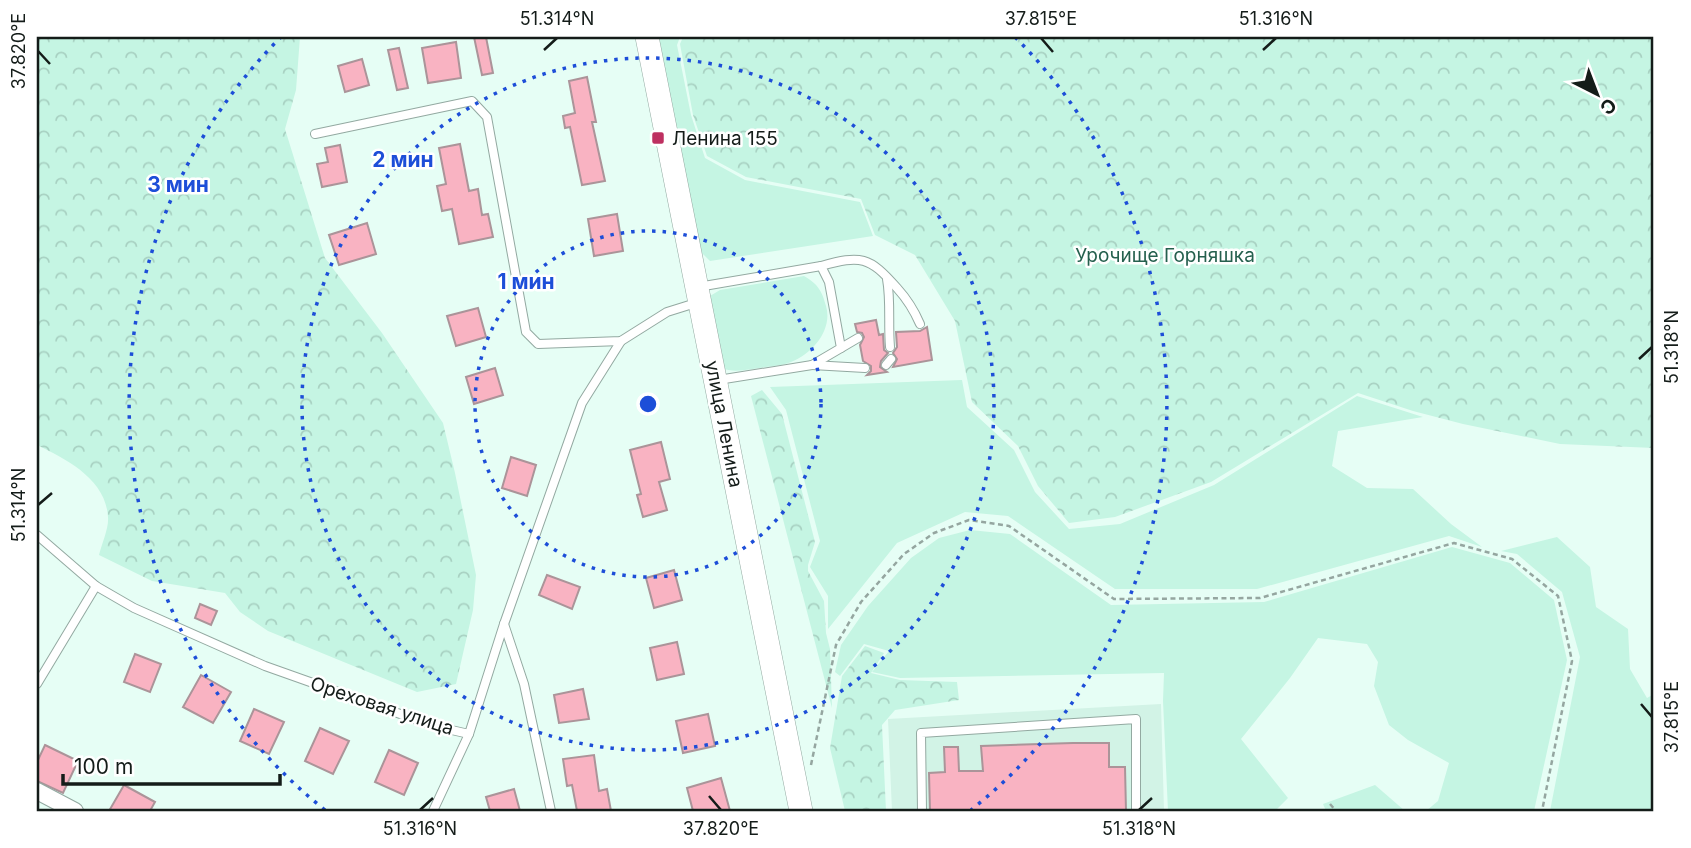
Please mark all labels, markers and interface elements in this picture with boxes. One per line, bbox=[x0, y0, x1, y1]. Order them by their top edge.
text: 51.314°N bbox=[520, 8, 594, 29]
text: 37.815°E bbox=[1005, 8, 1077, 29]
text: 51.316°N bbox=[1239, 8, 1313, 29]
text: 37.820°E bbox=[8, 13, 29, 89]
north arrow bbox=[1562, 60, 1632, 130]
text: С bbox=[1595, 93, 1621, 120]
place label: Ленина 155 bbox=[672, 127, 778, 150]
marker: Ленина 155 bbox=[650, 130, 666, 146]
text: 2 мин bbox=[372, 147, 434, 172]
text: 3 мин bbox=[147, 172, 209, 197]
park label: Урочище Горняшка bbox=[1075, 244, 1255, 267]
text: 1 мин bbox=[497, 269, 555, 294]
text: 51.318°N bbox=[1661, 310, 1682, 384]
street label: улица Ленина bbox=[700, 358, 748, 490]
centre of rings bbox=[636, 392, 660, 416]
text: 51.314°N bbox=[8, 468, 29, 542]
street label: Ореховая улица bbox=[307, 672, 457, 740]
text: 37.815°E bbox=[1661, 681, 1682, 753]
scale bar bbox=[63, 743, 280, 787]
text: 100 m bbox=[74, 754, 133, 779]
text: 51.316°N bbox=[383, 818, 457, 839]
text: 37.820°E bbox=[683, 818, 759, 839]
text: 51.318°N bbox=[1102, 818, 1176, 839]

